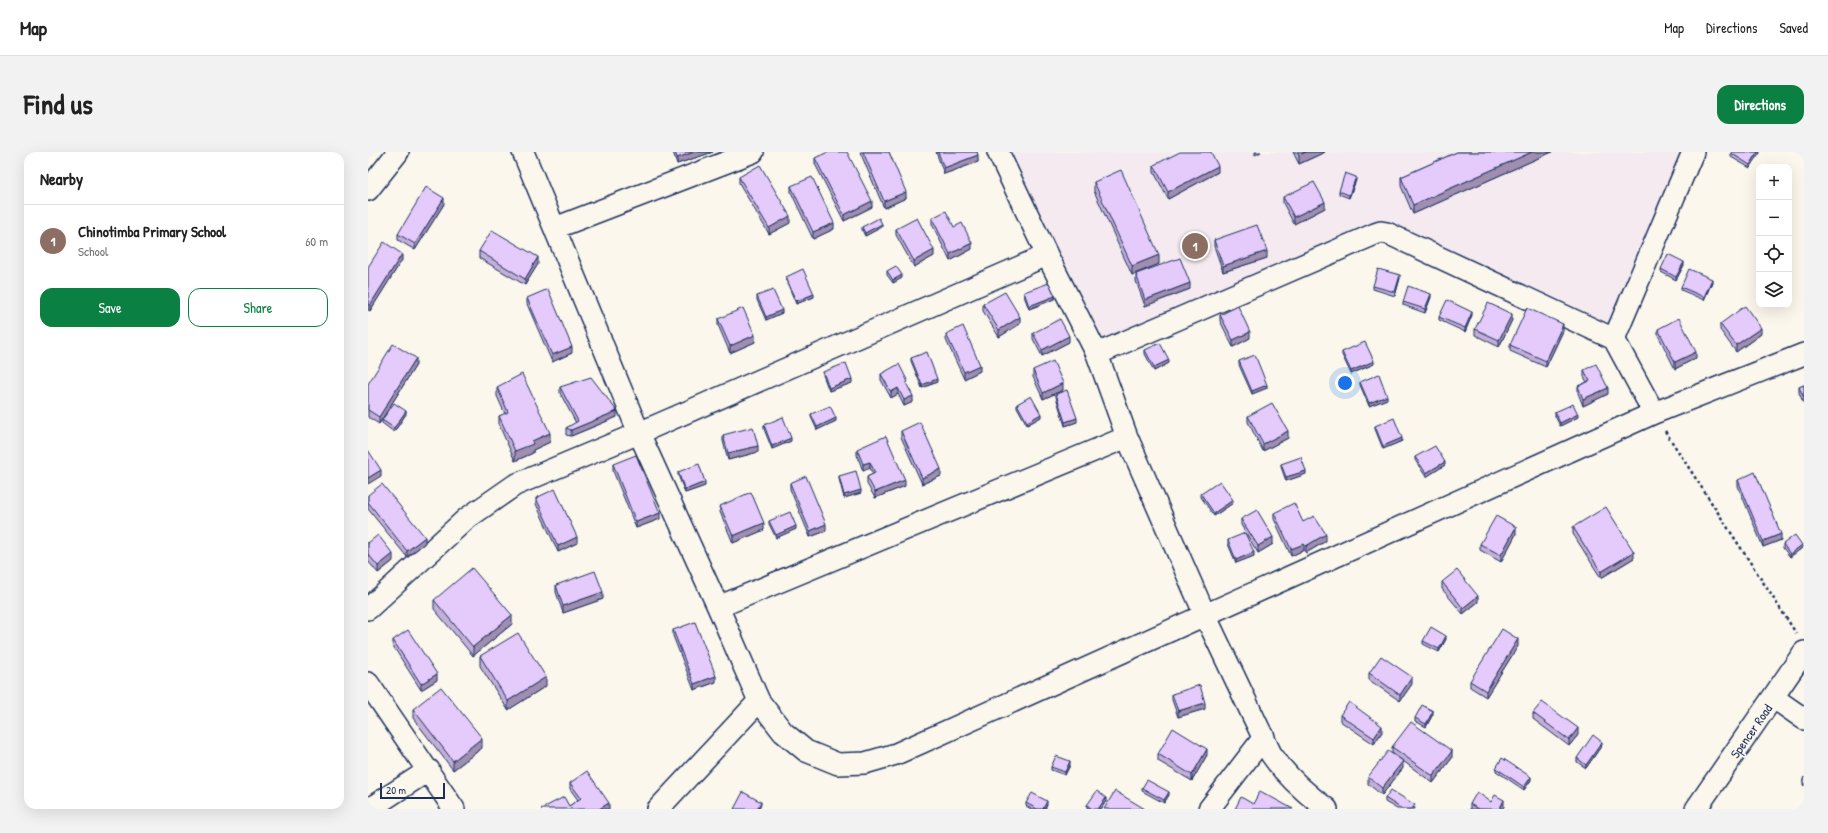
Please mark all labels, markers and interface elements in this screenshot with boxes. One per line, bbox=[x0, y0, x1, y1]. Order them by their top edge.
text: Map bbox=[20, 15, 47, 41]
text: Map bbox=[1664, 18, 1684, 37]
text: Directions bbox=[1706, 18, 1757, 37]
text: Saved bbox=[1779, 18, 1808, 37]
text: Find us bbox=[24, 85, 93, 123]
button: Directions bbox=[1717, 85, 1804, 124]
map controls bbox=[1756, 164, 1792, 308]
button: + bbox=[1756, 164, 1792, 200]
text: Nearby bbox=[40, 167, 83, 190]
button: − bbox=[1756, 200, 1792, 236]
text: Chinotimba Primary School bbox=[78, 221, 226, 242]
pin: 1 bbox=[1182, 231, 1208, 261]
text: 1 bbox=[51, 232, 55, 250]
text: 60 m bbox=[305, 232, 328, 250]
button: locate bbox=[1756, 236, 1792, 272]
text: School bbox=[78, 242, 108, 260]
button: layers bbox=[1756, 272, 1792, 308]
button: Save bbox=[40, 288, 180, 327]
button: Share bbox=[188, 288, 328, 327]
your location bbox=[1335, 373, 1355, 393]
street label: Spencer Road bbox=[1726, 700, 1776, 762]
scale bar bbox=[380, 781, 445, 800]
text: 20 m bbox=[386, 783, 406, 797]

